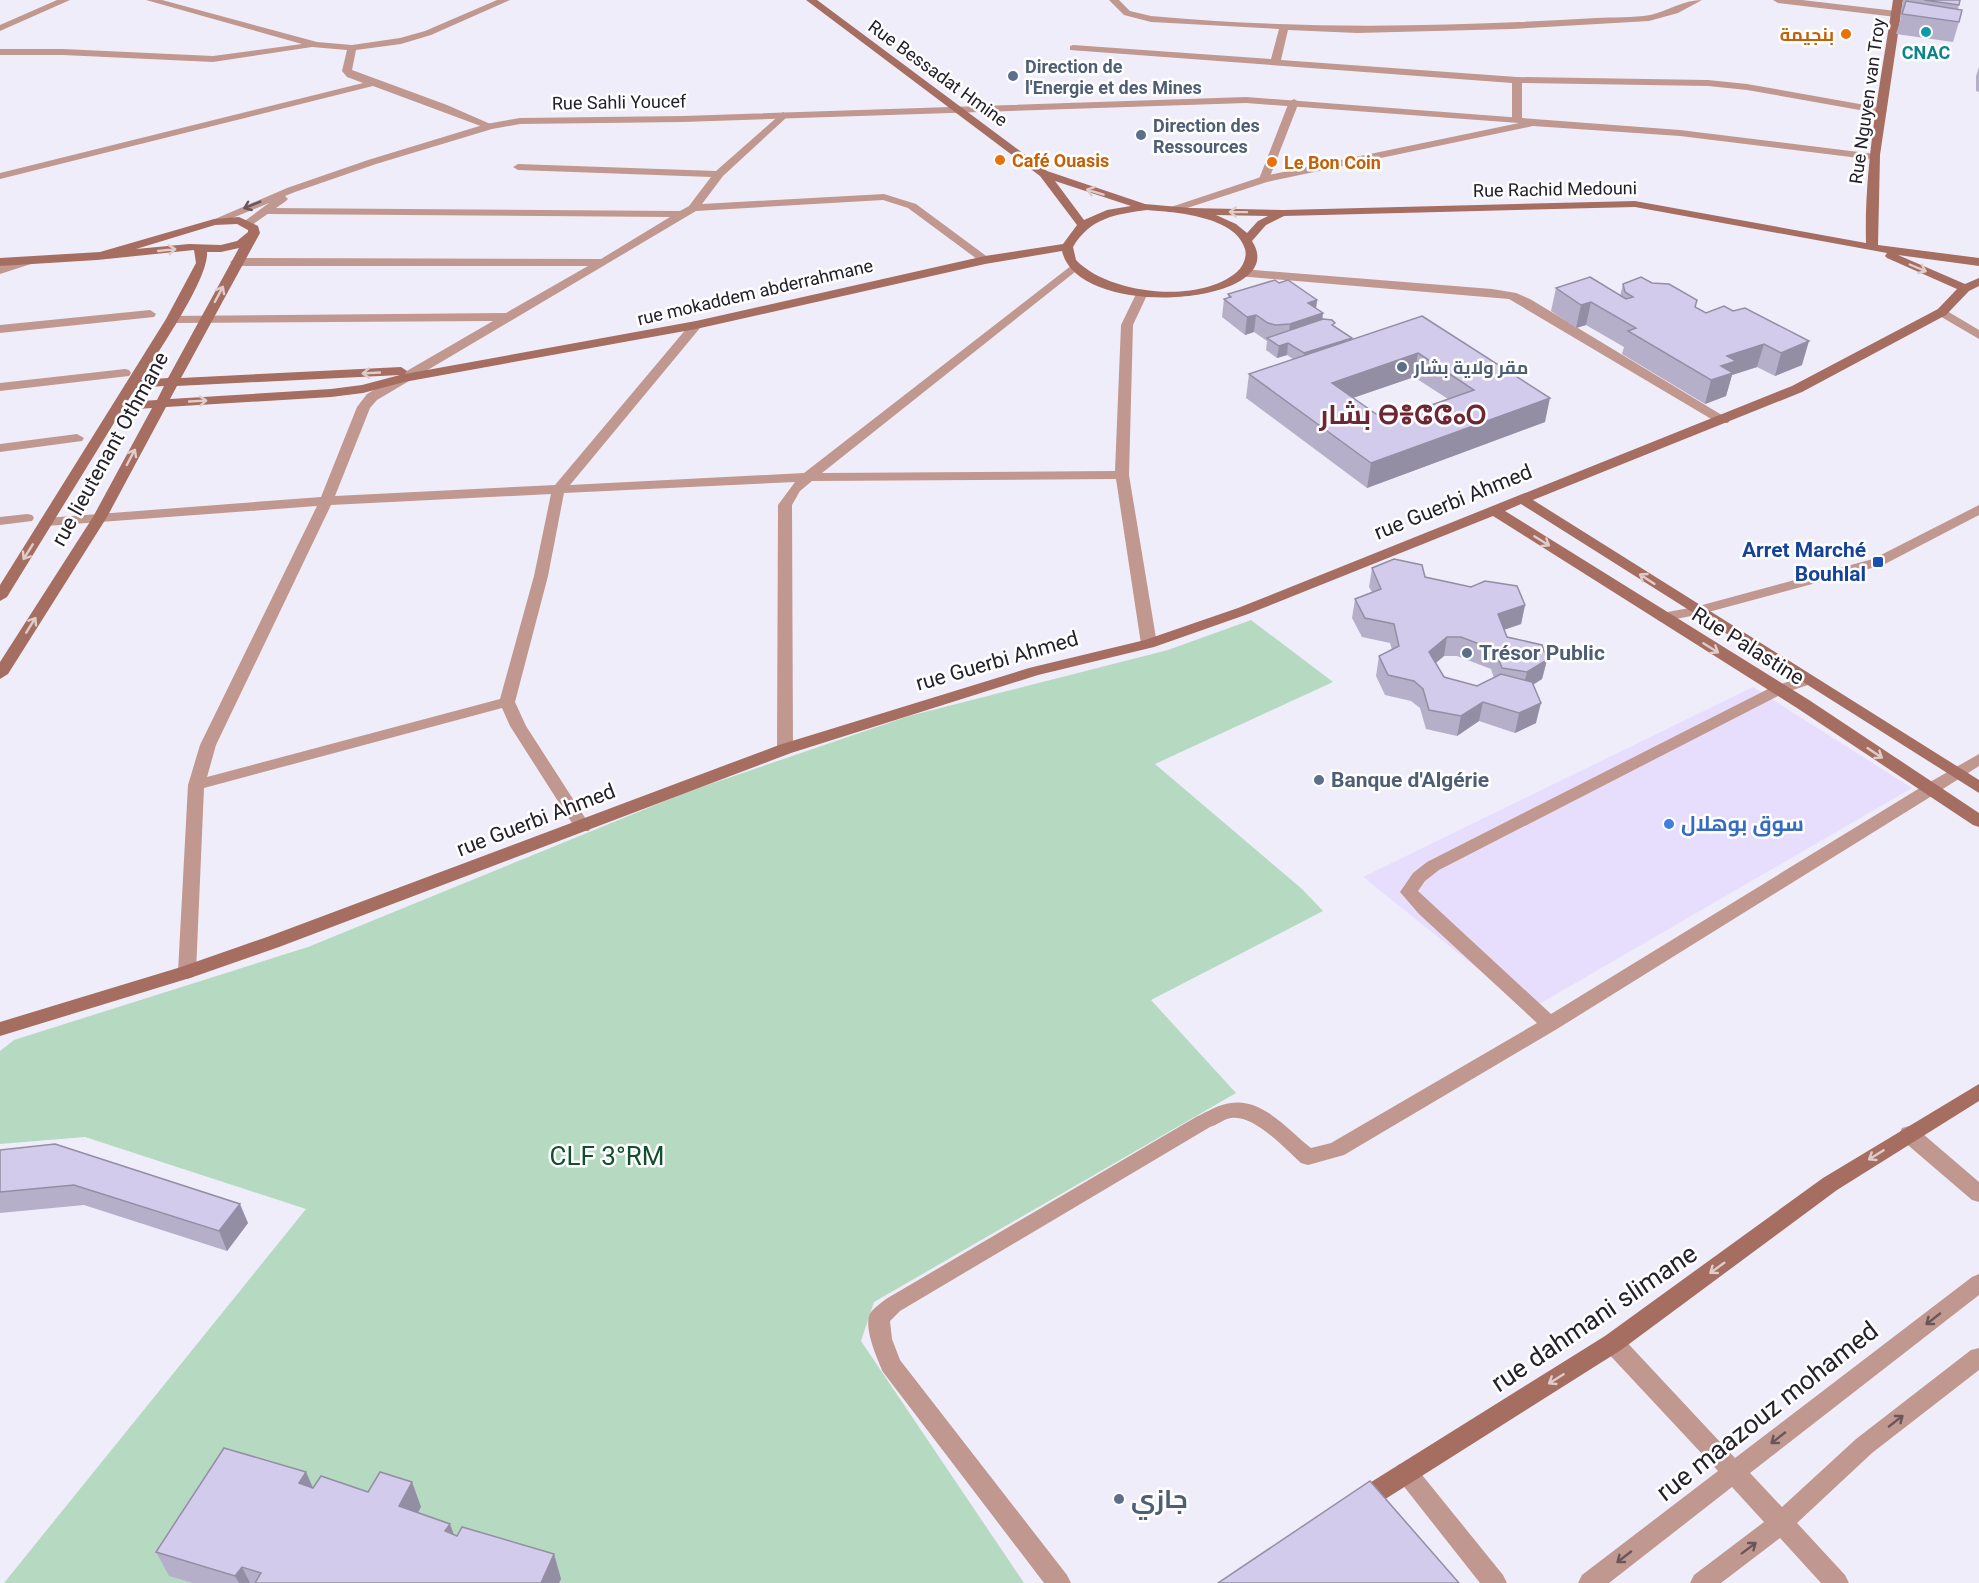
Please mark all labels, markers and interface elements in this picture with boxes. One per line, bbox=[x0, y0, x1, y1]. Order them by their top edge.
street label: Rue Bessadat Hmine bbox=[864, 15, 1012, 131]
street label: Rue Nguyen van Troy bbox=[1845, 16, 1889, 185]
place label: بنجيمة bbox=[1780, 24, 1834, 45]
marker: CNAC bbox=[1919, 25, 1933, 39]
marker: بنجيمة bbox=[1839, 27, 1853, 41]
place label: CNAC bbox=[1902, 42, 1950, 63]
place label: Direction de l'Energie et des Mines bbox=[1025, 56, 1202, 98]
marker: Direction de l'Energie et des Mines bbox=[1006, 69, 1020, 83]
street label: Rue Sahli Youcef bbox=[552, 90, 687, 114]
place label: Direction des Ressources bbox=[1153, 115, 1260, 157]
marker: Direction des Ressources bbox=[1134, 128, 1148, 142]
place label: Café Ouasis bbox=[1012, 150, 1109, 171]
place label: Le Bon Coin bbox=[1284, 152, 1381, 173]
marker: Café Ouasis bbox=[993, 153, 1007, 167]
marker: Le Bon Coin bbox=[1265, 155, 1279, 169]
street label: Rue Rachid Medouni bbox=[1473, 177, 1637, 201]
one-way arrow bbox=[1086, 185, 1105, 196]
one-way arrow bbox=[243, 200, 262, 211]
one-way arrow bbox=[1229, 206, 1249, 218]
one-way arrow bbox=[157, 244, 177, 255]
street label: rue mokaddem abderrahmane bbox=[635, 255, 875, 329]
one-way arrow bbox=[1909, 262, 1927, 274]
one-way arrow bbox=[213, 286, 225, 303]
street label: rue lieutenant Othmane bbox=[47, 348, 173, 550]
place label: مقر ولاية بشار bbox=[1413, 357, 1528, 379]
marker: مقر ولاية بشار bbox=[1395, 360, 1409, 374]
one-way arrow bbox=[361, 367, 381, 378]
one-way arrow bbox=[187, 396, 207, 407]
district label: بشار ⴱⴻⵛⵛⴰⵔ bbox=[1318, 399, 1487, 431]
one-way arrow bbox=[126, 449, 137, 467]
street label: rue Guerbi Ahmed bbox=[1371, 459, 1535, 545]
one-way arrow bbox=[1533, 536, 1550, 548]
place label: Arret Marché Bouhlal bbox=[1742, 538, 1866, 586]
one-way arrow bbox=[21, 543, 33, 560]
marker: Arret Marché Bouhlal bbox=[1871, 555, 1885, 569]
one-way arrow bbox=[1639, 573, 1656, 585]
street label: Rue Palastine bbox=[1688, 602, 1808, 690]
one-way arrow bbox=[26, 617, 38, 634]
street label: rue Guerbi Ahmed bbox=[913, 626, 1081, 696]
place label: Trésor Public bbox=[1479, 641, 1605, 665]
one-way arrow bbox=[1702, 642, 1719, 654]
marker: Trésor Public bbox=[1460, 646, 1474, 660]
one-way arrow bbox=[1866, 747, 1883, 759]
place label: Banque d'Algérie bbox=[1331, 768, 1489, 792]
marker: Banque d'Algérie bbox=[1312, 773, 1326, 787]
street label: rue Guerbi Ahmed bbox=[453, 779, 619, 861]
place label: سوق بوهلال bbox=[1681, 812, 1804, 837]
marker: سوق بوهلال bbox=[1662, 817, 1676, 831]
park label: CLF 3°RM bbox=[550, 1141, 664, 1171]
one-way arrow bbox=[1868, 1149, 1885, 1161]
street label: rue dahmani slimane bbox=[1485, 1238, 1703, 1398]
one-way arrow bbox=[1709, 1261, 1725, 1274]
one-way arrow bbox=[1925, 1312, 1941, 1325]
street label: rue maazouz mohamed bbox=[1650, 1315, 1884, 1507]
one-way arrow bbox=[1548, 1373, 1565, 1385]
one-way arrow bbox=[1888, 1414, 1904, 1427]
one-way arrow bbox=[1771, 1432, 1787, 1444]
place label: جازي bbox=[1131, 1484, 1188, 1520]
marker: جازي bbox=[1112, 1492, 1126, 1506]
one-way arrow bbox=[1740, 1541, 1756, 1554]
one-way arrow bbox=[1616, 1550, 1632, 1563]

